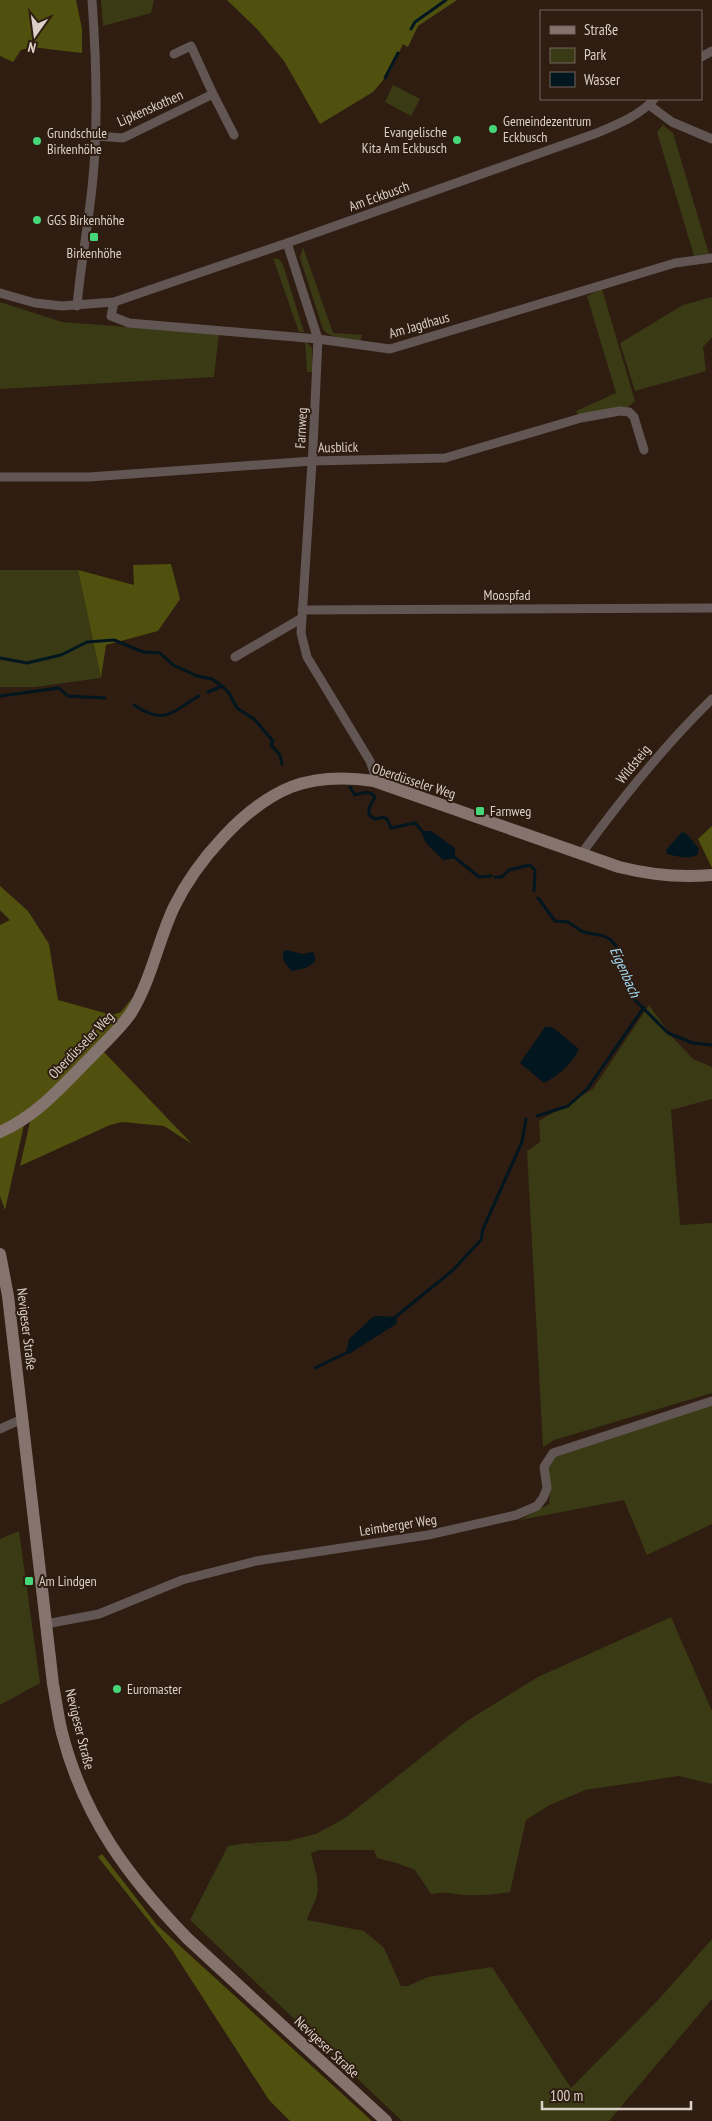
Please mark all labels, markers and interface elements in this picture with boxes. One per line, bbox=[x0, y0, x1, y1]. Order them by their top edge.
north arrow bbox=[10, 10, 60, 60]
legend bbox=[540, 10, 702, 100]
text: Straße bbox=[584, 20, 618, 39]
text: N bbox=[26, 38, 38, 57]
text: Park bbox=[584, 45, 606, 64]
text: Wasser bbox=[584, 70, 621, 89]
street label: Lipkenskothen bbox=[114, 86, 186, 130]
place label: Gemeindezentrum Eckbusch bbox=[503, 112, 591, 146]
place label: Evangelische Kita Am Eckbusch bbox=[362, 123, 447, 157]
marker: Gemeindezentrum Eckbusch bbox=[487, 123, 499, 135]
place label: Grundschule Birkenhöhe bbox=[47, 124, 107, 158]
marker: Evangelische Kita Am Eckbusch bbox=[451, 134, 463, 146]
marker: Grundschule Birkenhöhe bbox=[31, 135, 43, 147]
street label: Am Eckbusch bbox=[346, 177, 412, 215]
place label: GGS Birkenhöhe bbox=[47, 211, 125, 229]
marker: GGS Birkenhöhe bbox=[31, 214, 43, 226]
marker: Birkenhöhe bbox=[88, 231, 100, 243]
place label: Birkenhöhe bbox=[67, 244, 122, 262]
street label: Am Jagdhaus bbox=[387, 308, 452, 342]
street label: Farnweg bbox=[291, 407, 311, 449]
street label: Ausblick bbox=[318, 438, 359, 456]
street label: Moospfad bbox=[484, 586, 530, 604]
street label: Wildsteig bbox=[612, 741, 654, 787]
street label: Oberdüsseler Weg bbox=[370, 759, 458, 803]
place label: Farnweg bbox=[490, 802, 531, 820]
marker: Farnweg bbox=[474, 805, 486, 817]
water label: Eigenbach bbox=[606, 944, 646, 1001]
street label: Oberdüsseler Weg bbox=[44, 1007, 118, 1083]
street label: Nevigeser Straße bbox=[13, 1287, 41, 1371]
street label: Leimberger Weg bbox=[358, 1510, 438, 1540]
place label: Am Lindgen bbox=[39, 1572, 97, 1590]
marker: Am Lindgen bbox=[23, 1575, 35, 1587]
place label: Euromaster bbox=[127, 1680, 182, 1698]
marker: Euromaster bbox=[111, 1683, 123, 1695]
street label: Nevigeser Straße bbox=[61, 1687, 99, 1771]
street label: Nevigeser Straße bbox=[291, 2012, 363, 2082]
scale bar bbox=[542, 2078, 691, 2110]
text: 100 m bbox=[550, 2086, 583, 2105]

